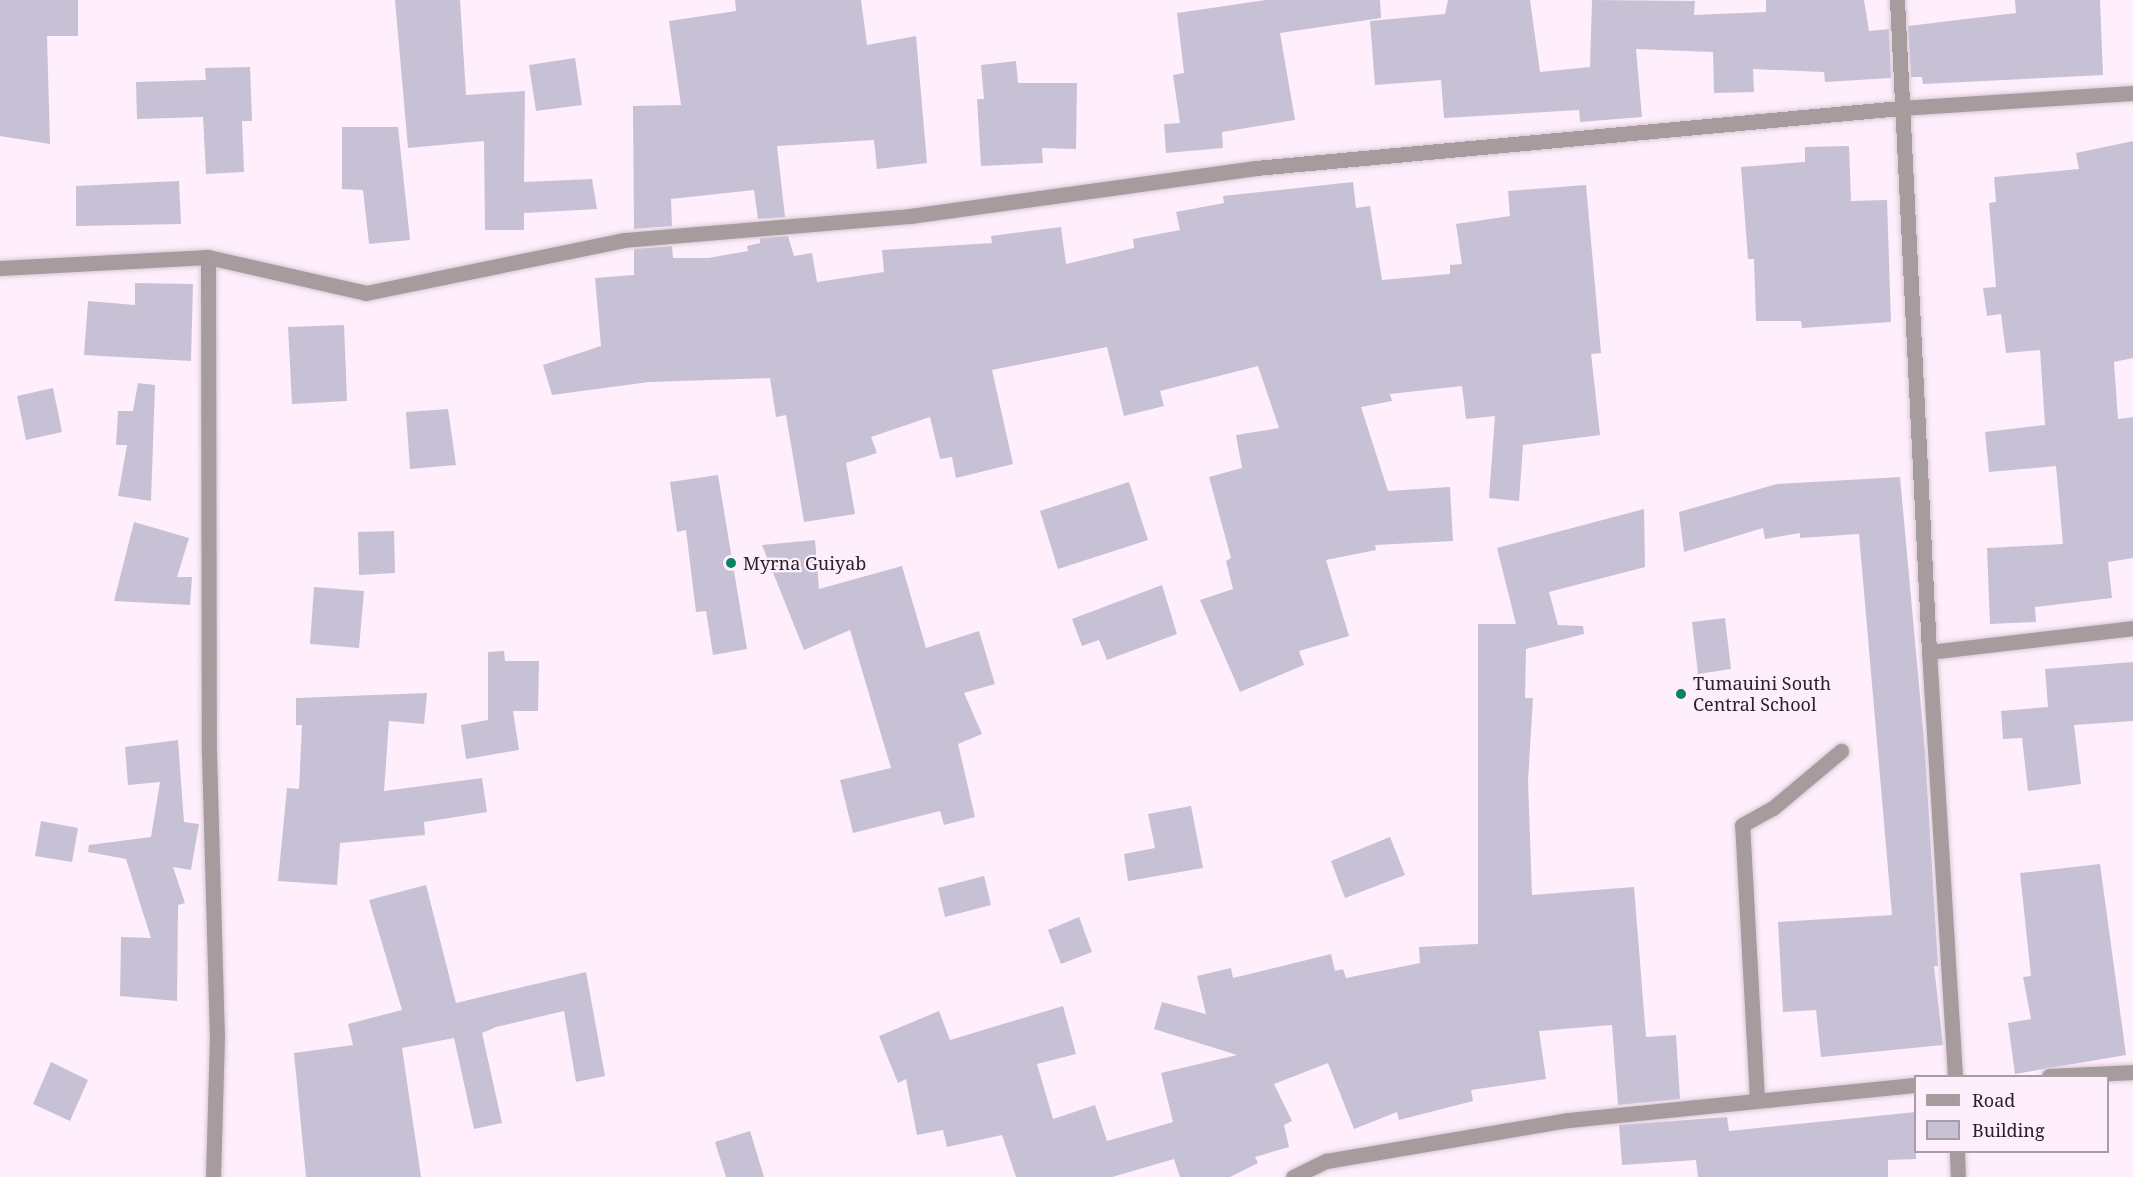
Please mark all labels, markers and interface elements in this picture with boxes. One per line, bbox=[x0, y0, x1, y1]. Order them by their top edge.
place label: Myrna Guiyab bbox=[743, 552, 866, 574]
marker: Myrna Guiyab bbox=[724, 556, 738, 570]
place label: Tumauini South Central School bbox=[1693, 673, 1831, 716]
marker: Tumauini South Central School bbox=[1674, 687, 1688, 701]
legend bbox=[1914, 1075, 2109, 1153]
text: Road bbox=[1972, 1088, 2015, 1112]
text: Building bbox=[1972, 1118, 2045, 1142]

